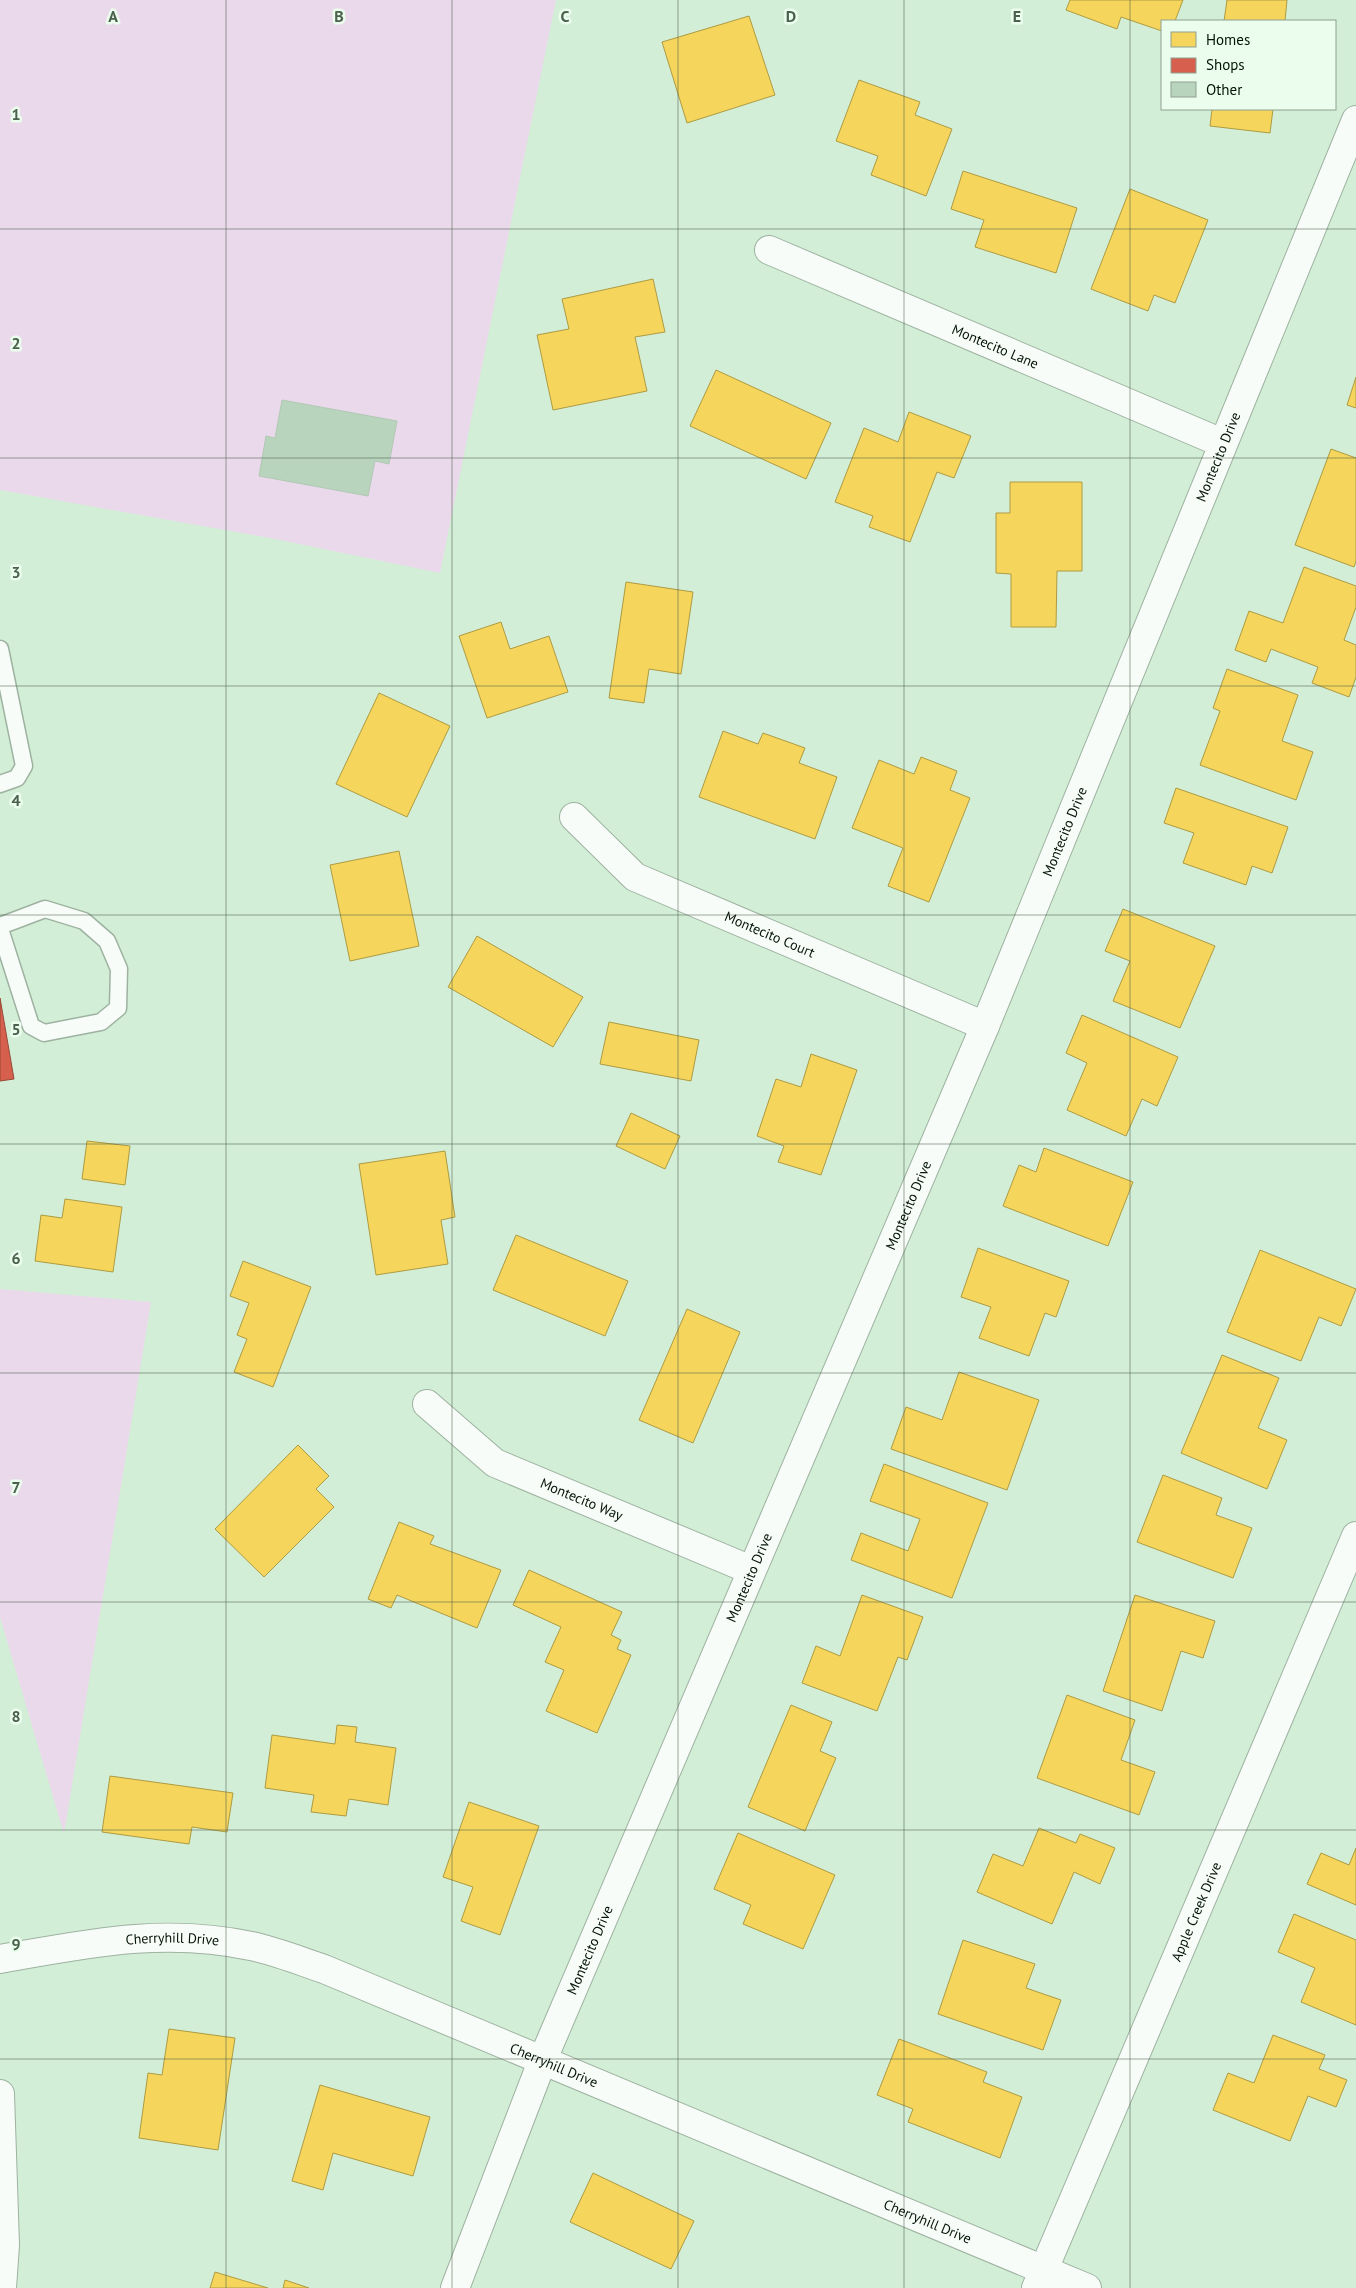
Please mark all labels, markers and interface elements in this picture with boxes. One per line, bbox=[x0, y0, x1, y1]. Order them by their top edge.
text: A bbox=[108, 6, 118, 26]
text: B bbox=[334, 6, 344, 26]
text: C bbox=[561, 6, 570, 26]
text: D bbox=[786, 6, 796, 26]
text: E bbox=[1013, 6, 1021, 26]
legend bbox=[1161, 20, 1336, 110]
text: Homes bbox=[1206, 30, 1250, 49]
text: Shops bbox=[1206, 55, 1245, 74]
text: Other bbox=[1206, 80, 1242, 99]
text: 1 bbox=[11, 104, 21, 124]
street label: Montecito Lane bbox=[949, 320, 1041, 373]
text: 2 bbox=[11, 333, 21, 353]
street label: Montecito Drive bbox=[1192, 409, 1244, 504]
text: 3 bbox=[11, 562, 21, 582]
street label: Montecito Drive bbox=[1038, 784, 1091, 879]
text: 4 bbox=[11, 790, 21, 810]
street label: Montecito Court bbox=[722, 907, 818, 962]
text: 5 bbox=[11, 1019, 21, 1039]
street label: Montecito Drive bbox=[881, 1158, 935, 1253]
text: 6 bbox=[11, 1248, 21, 1268]
street label: Montecito Way bbox=[538, 1474, 626, 1525]
text: 7 bbox=[11, 1477, 21, 1497]
street label: Montecito Drive bbox=[722, 1530, 776, 1625]
text: 8 bbox=[11, 1706, 21, 1726]
street label: Apple Creek Drive bbox=[1167, 1859, 1225, 1964]
street label: Montecito Drive bbox=[563, 1903, 617, 1997]
street label: Cherryhill Drive bbox=[125, 1929, 220, 1949]
text: 9 bbox=[11, 1934, 21, 1954]
street label: Cherryhill Drive bbox=[507, 2039, 601, 2092]
street label: Cherryhill Drive bbox=[881, 2195, 974, 2248]

